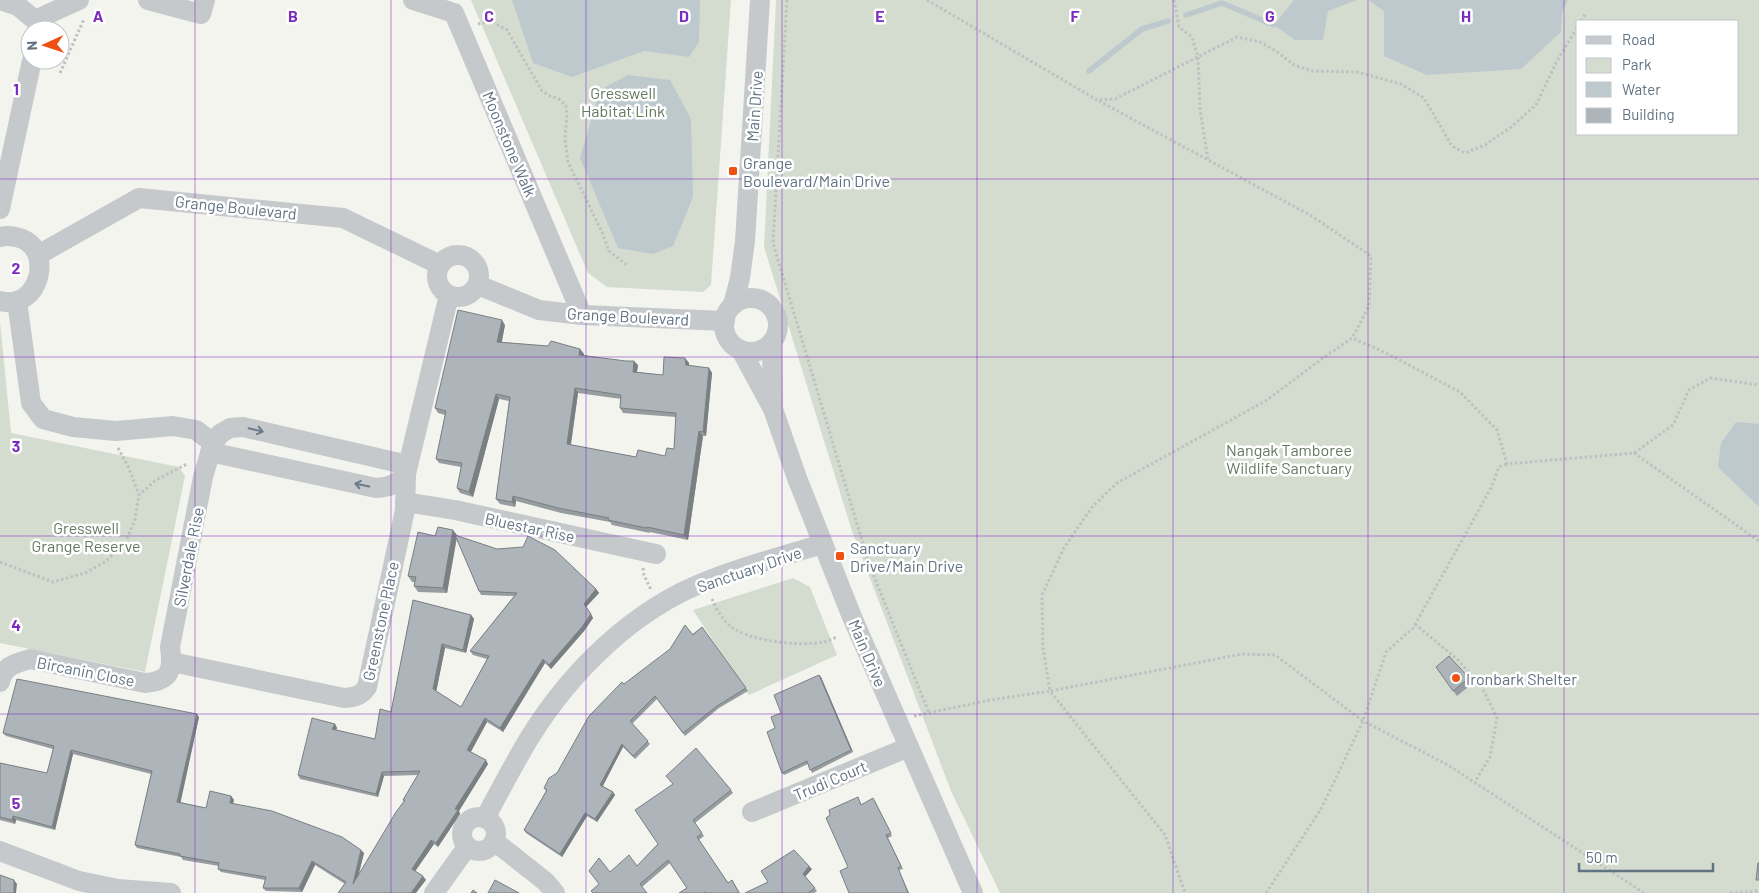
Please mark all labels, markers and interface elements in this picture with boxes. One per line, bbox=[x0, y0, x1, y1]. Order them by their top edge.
text: A bbox=[93, 6, 104, 25]
text: B bbox=[288, 6, 298, 25]
text: C bbox=[484, 6, 494, 25]
text: D bbox=[679, 6, 689, 25]
text: E bbox=[875, 6, 885, 25]
text: F bbox=[1071, 6, 1080, 25]
text: G bbox=[1265, 6, 1275, 25]
text: H bbox=[1461, 6, 1471, 25]
north arrow bbox=[20, 20, 70, 70]
legend bbox=[1576, 20, 1739, 135]
text: Road bbox=[1622, 30, 1655, 48]
text: N bbox=[23, 41, 40, 51]
text: Park bbox=[1622, 55, 1652, 73]
street label: Main Drive bbox=[742, 70, 766, 142]
text: 1 bbox=[13, 79, 19, 98]
text: Water bbox=[1622, 80, 1661, 98]
park label: Gresswell Habitat Link bbox=[581, 83, 665, 120]
street label: Moonstone Walk bbox=[479, 88, 541, 200]
text: Building bbox=[1622, 105, 1675, 123]
place label: Grange Boulevard/Main Drive bbox=[743, 153, 890, 190]
marker: Grange Boulevard/Main Drive bbox=[727, 165, 739, 177]
street label: Grange Boulevard bbox=[174, 191, 298, 223]
text: 2 bbox=[12, 258, 21, 277]
street label: Grange Boulevard bbox=[567, 303, 689, 329]
one-way arrow bbox=[247, 426, 263, 435]
text: 3 bbox=[12, 436, 20, 455]
park label: Nangak Tamboree Wildlife Sanctuary bbox=[1226, 440, 1352, 477]
one-way arrow bbox=[355, 479, 371, 489]
street label: Silverdale Rise bbox=[169, 506, 207, 608]
street label: Bluestar Rise bbox=[483, 508, 577, 546]
park label: Gresswell Grange Reserve bbox=[31, 518, 141, 555]
place label: Sanctuary Drive/Main Drive bbox=[850, 538, 963, 575]
street label: Sanctuary Drive bbox=[694, 542, 804, 596]
marker: Sanctuary Drive/Main Drive bbox=[834, 550, 846, 562]
street label: Greenstone Place bbox=[358, 560, 402, 682]
text: 4 bbox=[11, 615, 21, 634]
street label: Main Drive bbox=[845, 617, 891, 689]
street label: Bircanin Close bbox=[35, 652, 137, 690]
place label: Ironbark Shelter bbox=[1466, 669, 1577, 688]
marker: Ironbark Shelter bbox=[1450, 672, 1462, 684]
street label: Trudi Court bbox=[791, 756, 869, 804]
text: 5 bbox=[12, 793, 21, 812]
scale bar bbox=[1579, 840, 1713, 872]
text: 50 m bbox=[1586, 848, 1618, 866]

